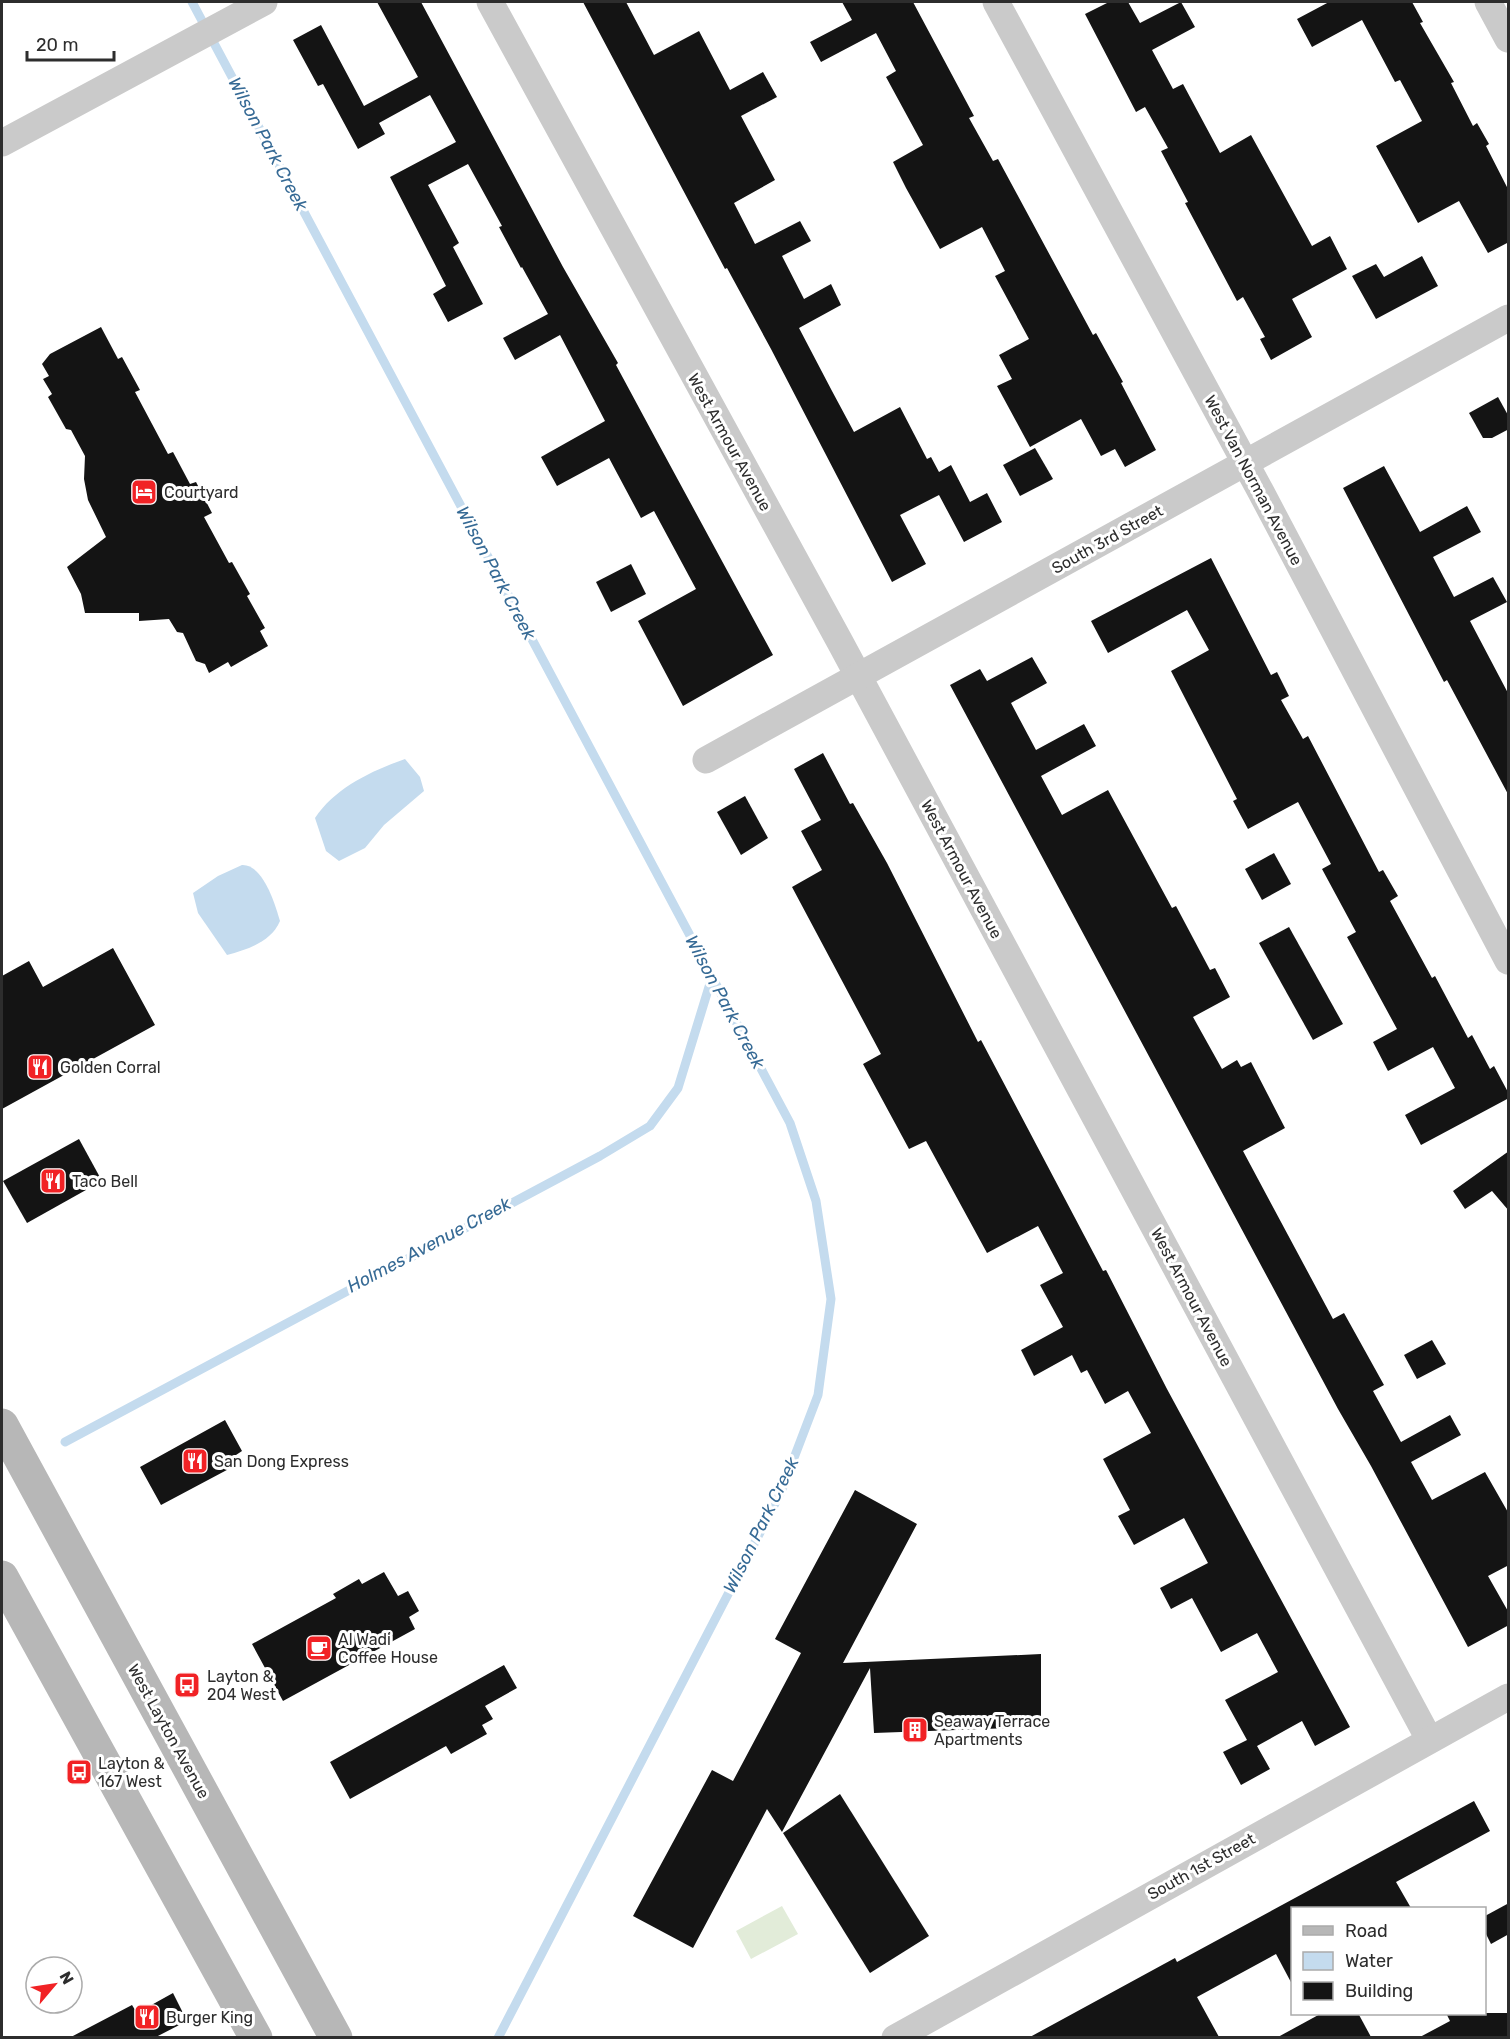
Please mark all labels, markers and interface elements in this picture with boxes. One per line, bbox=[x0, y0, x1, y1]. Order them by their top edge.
scale bar bbox=[27, 24, 114, 62]
text: 20 m bbox=[36, 34, 78, 56]
water label: Wilson Park Creek bbox=[223, 73, 313, 215]
street label: West Armour Avenue bbox=[684, 370, 775, 514]
street label: West Van Norman Avenue bbox=[1201, 392, 1307, 569]
hotel icon: Courtyard bbox=[129, 477, 159, 507]
place label: Courtyard bbox=[164, 483, 239, 502]
street label: South 3rd Street bbox=[1048, 501, 1166, 578]
water label: Wilson Park Creek bbox=[451, 502, 541, 644]
street label: West Armour Avenue bbox=[917, 797, 1006, 942]
water label: Wilson Park Creek bbox=[680, 931, 770, 1073]
restaurant icon: Golden Corral bbox=[25, 1052, 55, 1082]
place label: Golden Corral bbox=[60, 1058, 161, 1077]
restaurant icon: Taco Bell bbox=[38, 1166, 68, 1196]
place label: Taco Bell bbox=[72, 1172, 138, 1191]
water label: Holmes Avenue Creek bbox=[343, 1192, 515, 1298]
street label: West Armour Avenue bbox=[1147, 1225, 1236, 1370]
restaurant icon: San Dong Express bbox=[180, 1446, 210, 1476]
place label: San Dong Express bbox=[214, 1452, 349, 1471]
water label: Wilson Park Creek bbox=[719, 1453, 804, 1597]
place label: Al Wadi Coffee House bbox=[338, 1630, 438, 1667]
cafe icon: Al Wadi Coffee House bbox=[304, 1633, 334, 1663]
street label: West Layton Avenue bbox=[124, 1661, 213, 1802]
place label: Layton & 204 West bbox=[207, 1667, 276, 1704]
bus stop icon: Layton & 204 West bbox=[172, 1670, 202, 1700]
place label: Seaway Terrace Apartments bbox=[934, 1712, 1050, 1749]
building icon: Seaway Terrace Apartments bbox=[900, 1715, 930, 1745]
place label: Layton & 167 West bbox=[98, 1754, 165, 1791]
bus stop icon: Layton & 167 West bbox=[64, 1757, 94, 1787]
street label: South 1st Street bbox=[1144, 1829, 1258, 1904]
legend bbox=[1291, 1907, 1486, 2015]
text: Road bbox=[1345, 1920, 1388, 1942]
text: Water bbox=[1345, 1950, 1393, 1972]
north arrow bbox=[24, 1955, 84, 2015]
text: N bbox=[56, 1968, 78, 1988]
text: Building bbox=[1345, 1980, 1413, 2002]
restaurant icon: Burger King bbox=[132, 2002, 162, 2032]
place label: Burger King bbox=[166, 2008, 253, 2027]

